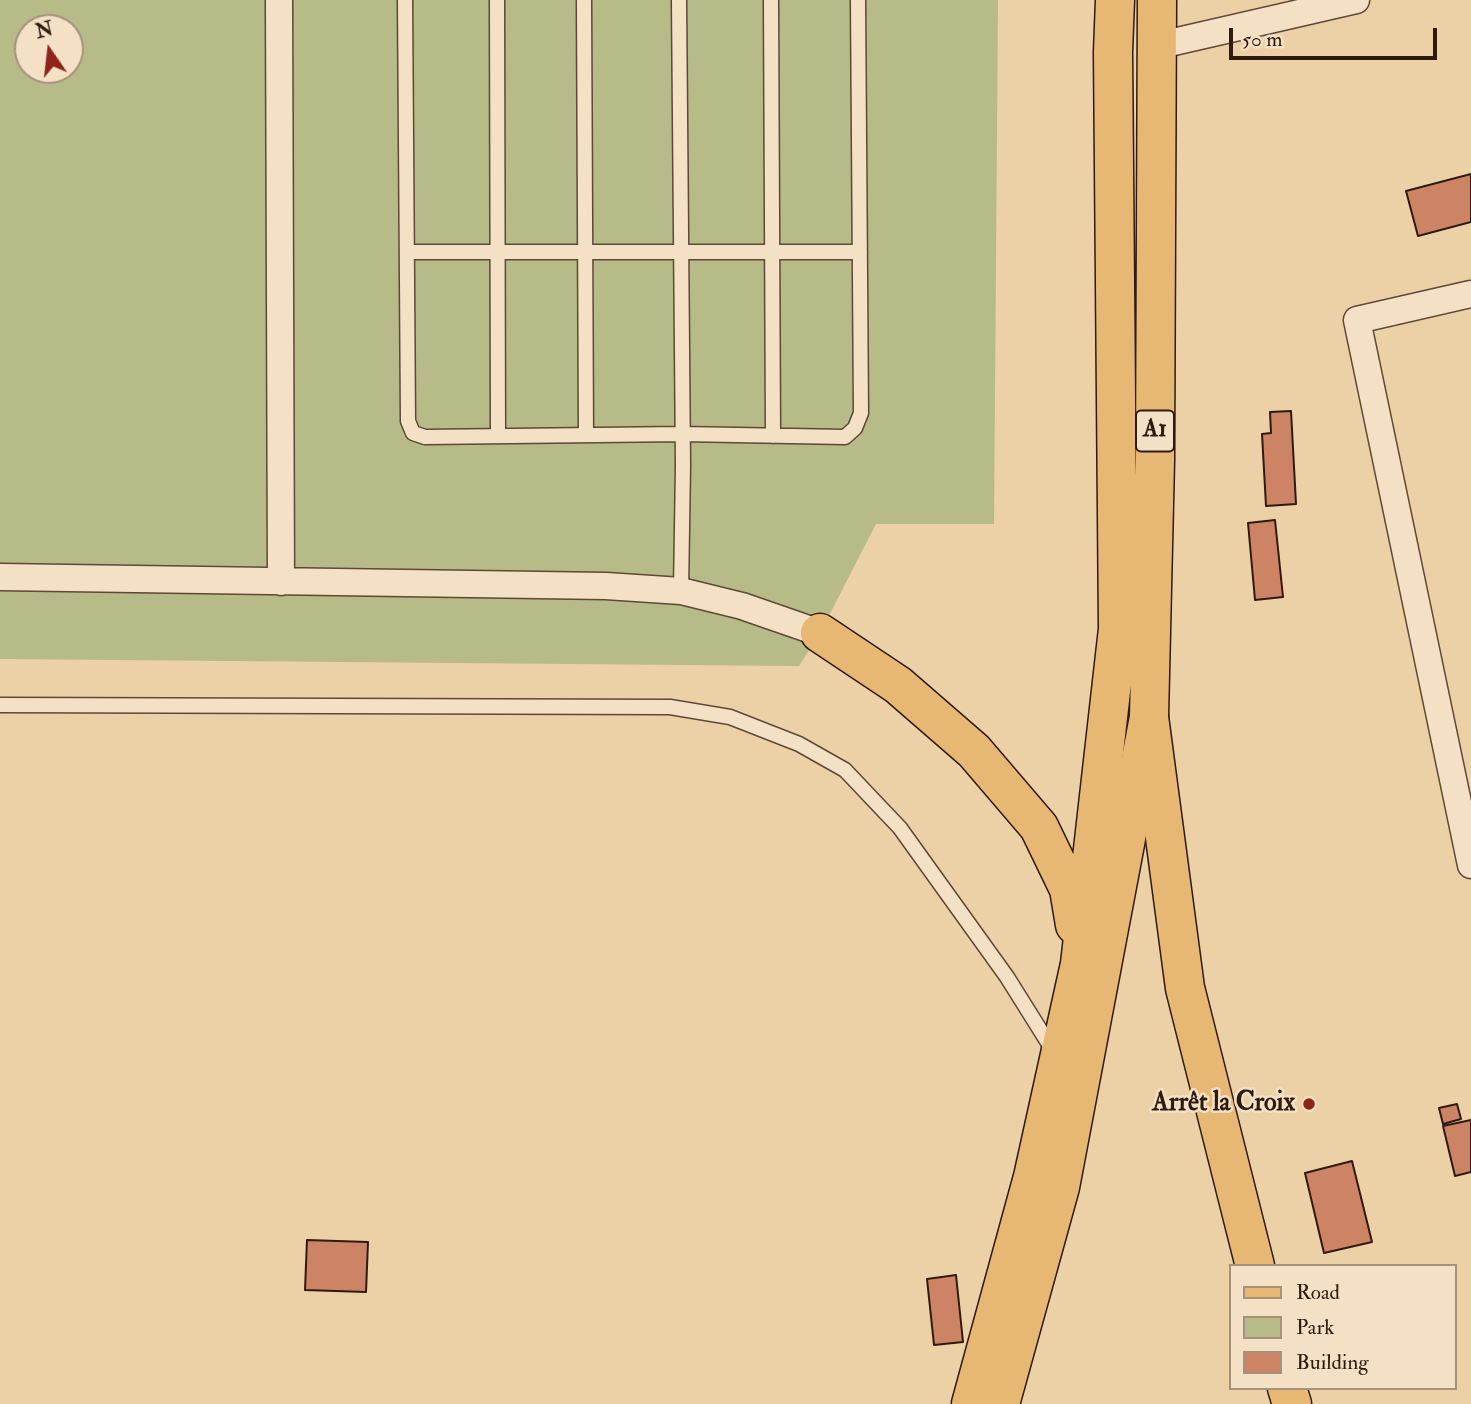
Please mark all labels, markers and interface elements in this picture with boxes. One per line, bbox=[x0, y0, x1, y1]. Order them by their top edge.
north arrow bbox=[14, 14, 84, 84]
scale bar bbox=[1233, 14, 1441, 58]
text: N bbox=[33, 17, 56, 44]
text: 50 m bbox=[1242, 26, 1283, 53]
road number: A1 bbox=[1136, 410, 1174, 452]
place label: Arrêt la Croix bbox=[1152, 1088, 1295, 1120]
marker: Arrêt la Croix bbox=[1301, 1096, 1317, 1112]
legend bbox=[1230, 1264, 1457, 1390]
text: Road bbox=[1296, 1279, 1340, 1306]
text: Park bbox=[1296, 1314, 1334, 1341]
text: Building bbox=[1296, 1349, 1369, 1376]

